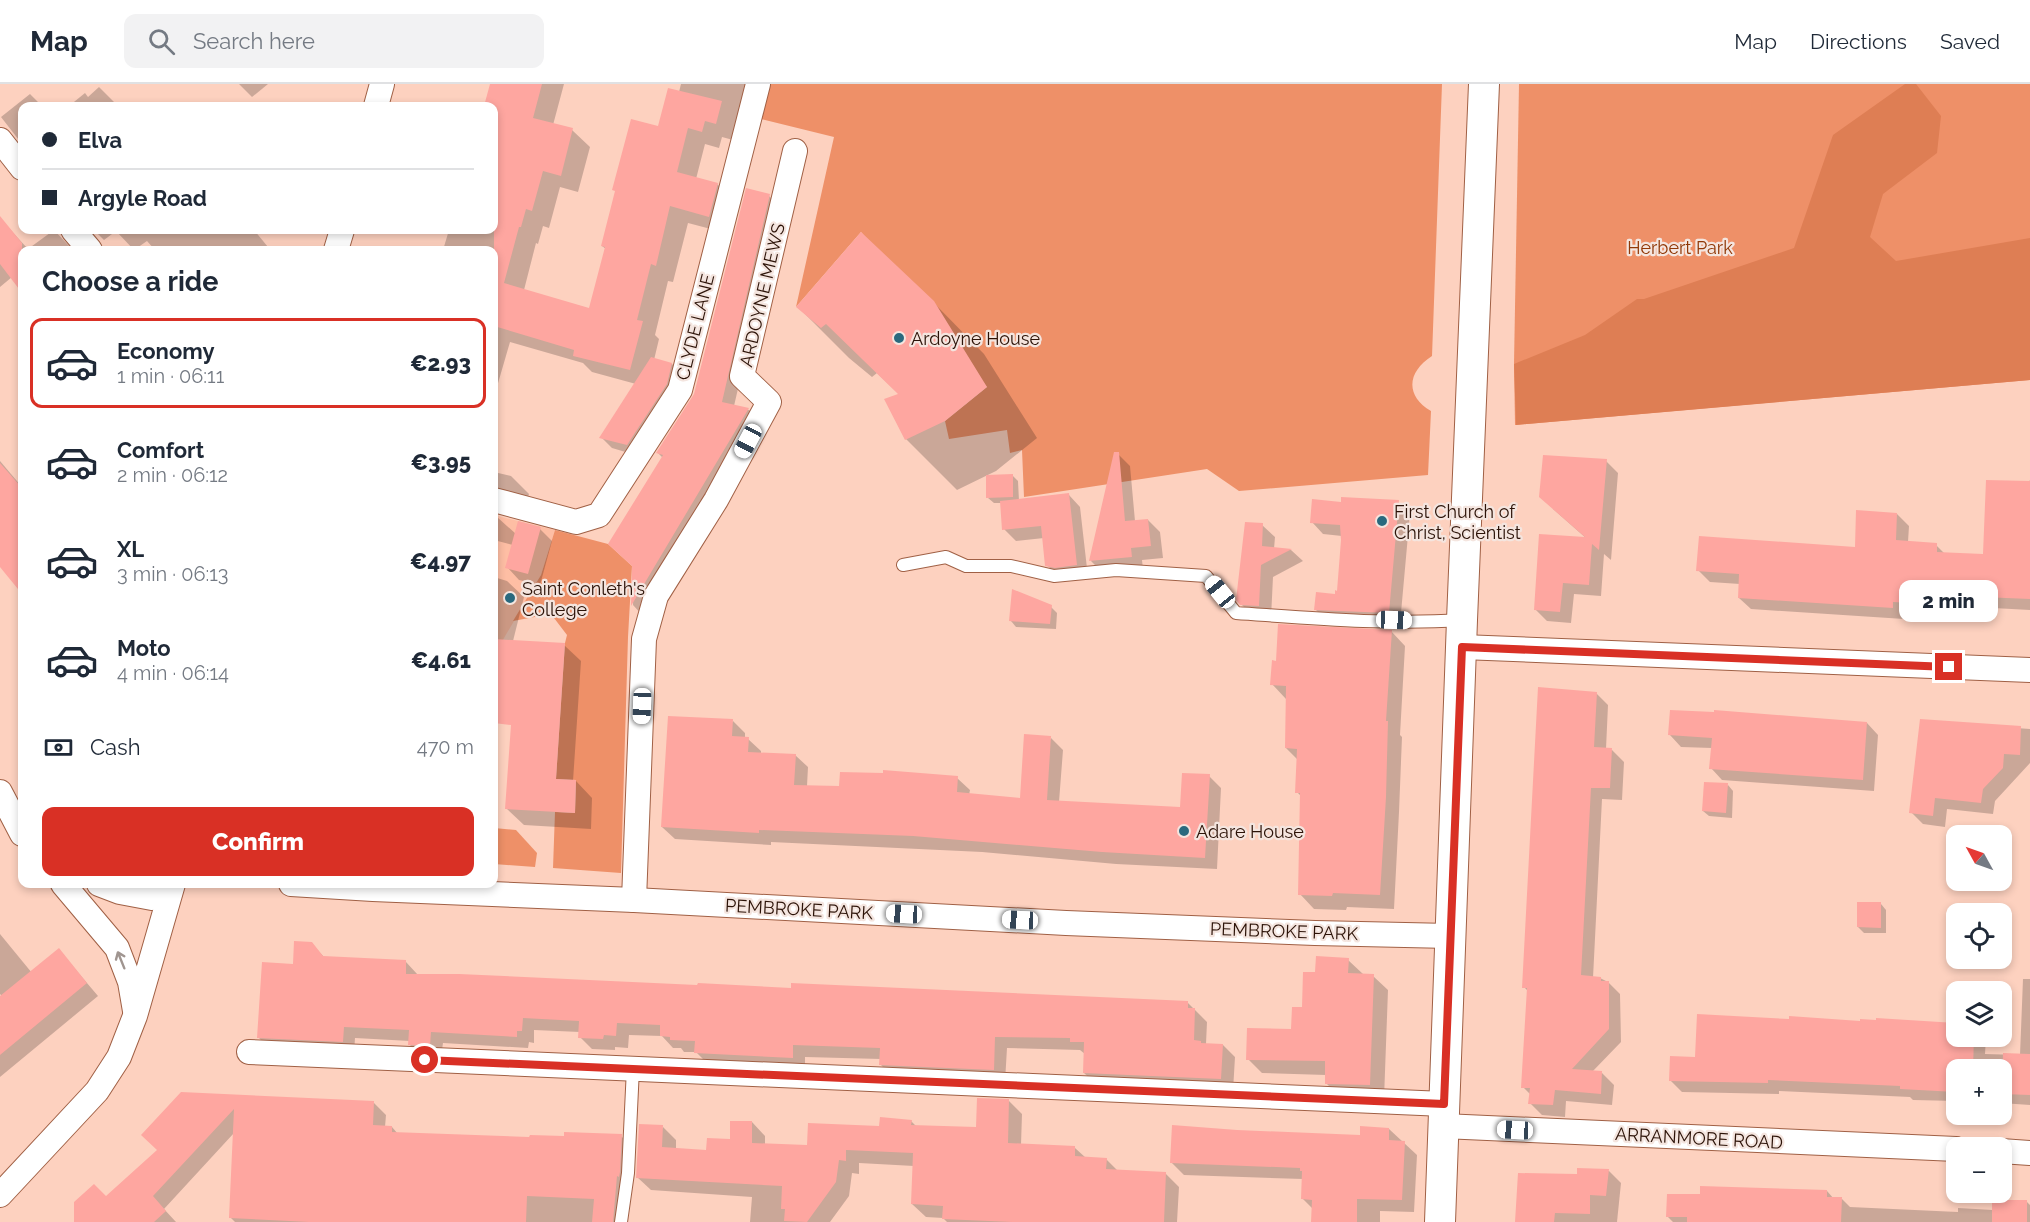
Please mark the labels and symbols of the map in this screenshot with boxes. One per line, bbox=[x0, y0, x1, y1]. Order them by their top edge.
street label: ARDOYNE MEWS bbox=[735, 221, 789, 369]
park label: Herbert Park bbox=[1627, 237, 1733, 258]
street label: CLYDE LANE bbox=[672, 272, 718, 382]
place label: Ardoyne House bbox=[911, 328, 1040, 349]
marker: Ardoyne House bbox=[892, 331, 906, 345]
car bbox=[732, 421, 764, 461]
place label: First Church of Christ, Scientist bbox=[1394, 501, 1521, 543]
marker: First Church of Christ, Scientist bbox=[1375, 514, 1389, 528]
car bbox=[1202, 572, 1238, 612]
place label: Saint Conleth's College bbox=[522, 578, 645, 620]
callout: 2 min bbox=[1900, 580, 1998, 622]
marker: Saint Conleth's College bbox=[503, 591, 517, 605]
car bbox=[1376, 610, 1412, 630]
route end bbox=[1935, 653, 1962, 680]
car bbox=[632, 688, 652, 724]
place label: Adare House bbox=[1196, 821, 1304, 842]
marker: Adare House bbox=[1177, 824, 1191, 838]
north arrow bbox=[1946, 825, 2012, 891]
street label: PEMBROKE PARK bbox=[724, 895, 874, 923]
car bbox=[886, 904, 922, 924]
car bbox=[1002, 910, 1038, 930]
street label: PEMBROKE PARK bbox=[1210, 918, 1359, 944]
one-way arrow bbox=[115, 951, 126, 970]
route start bbox=[411, 1046, 438, 1073]
car bbox=[1497, 1120, 1533, 1140]
street label: ARRANMORE ROAD bbox=[1614, 1123, 1784, 1153]

